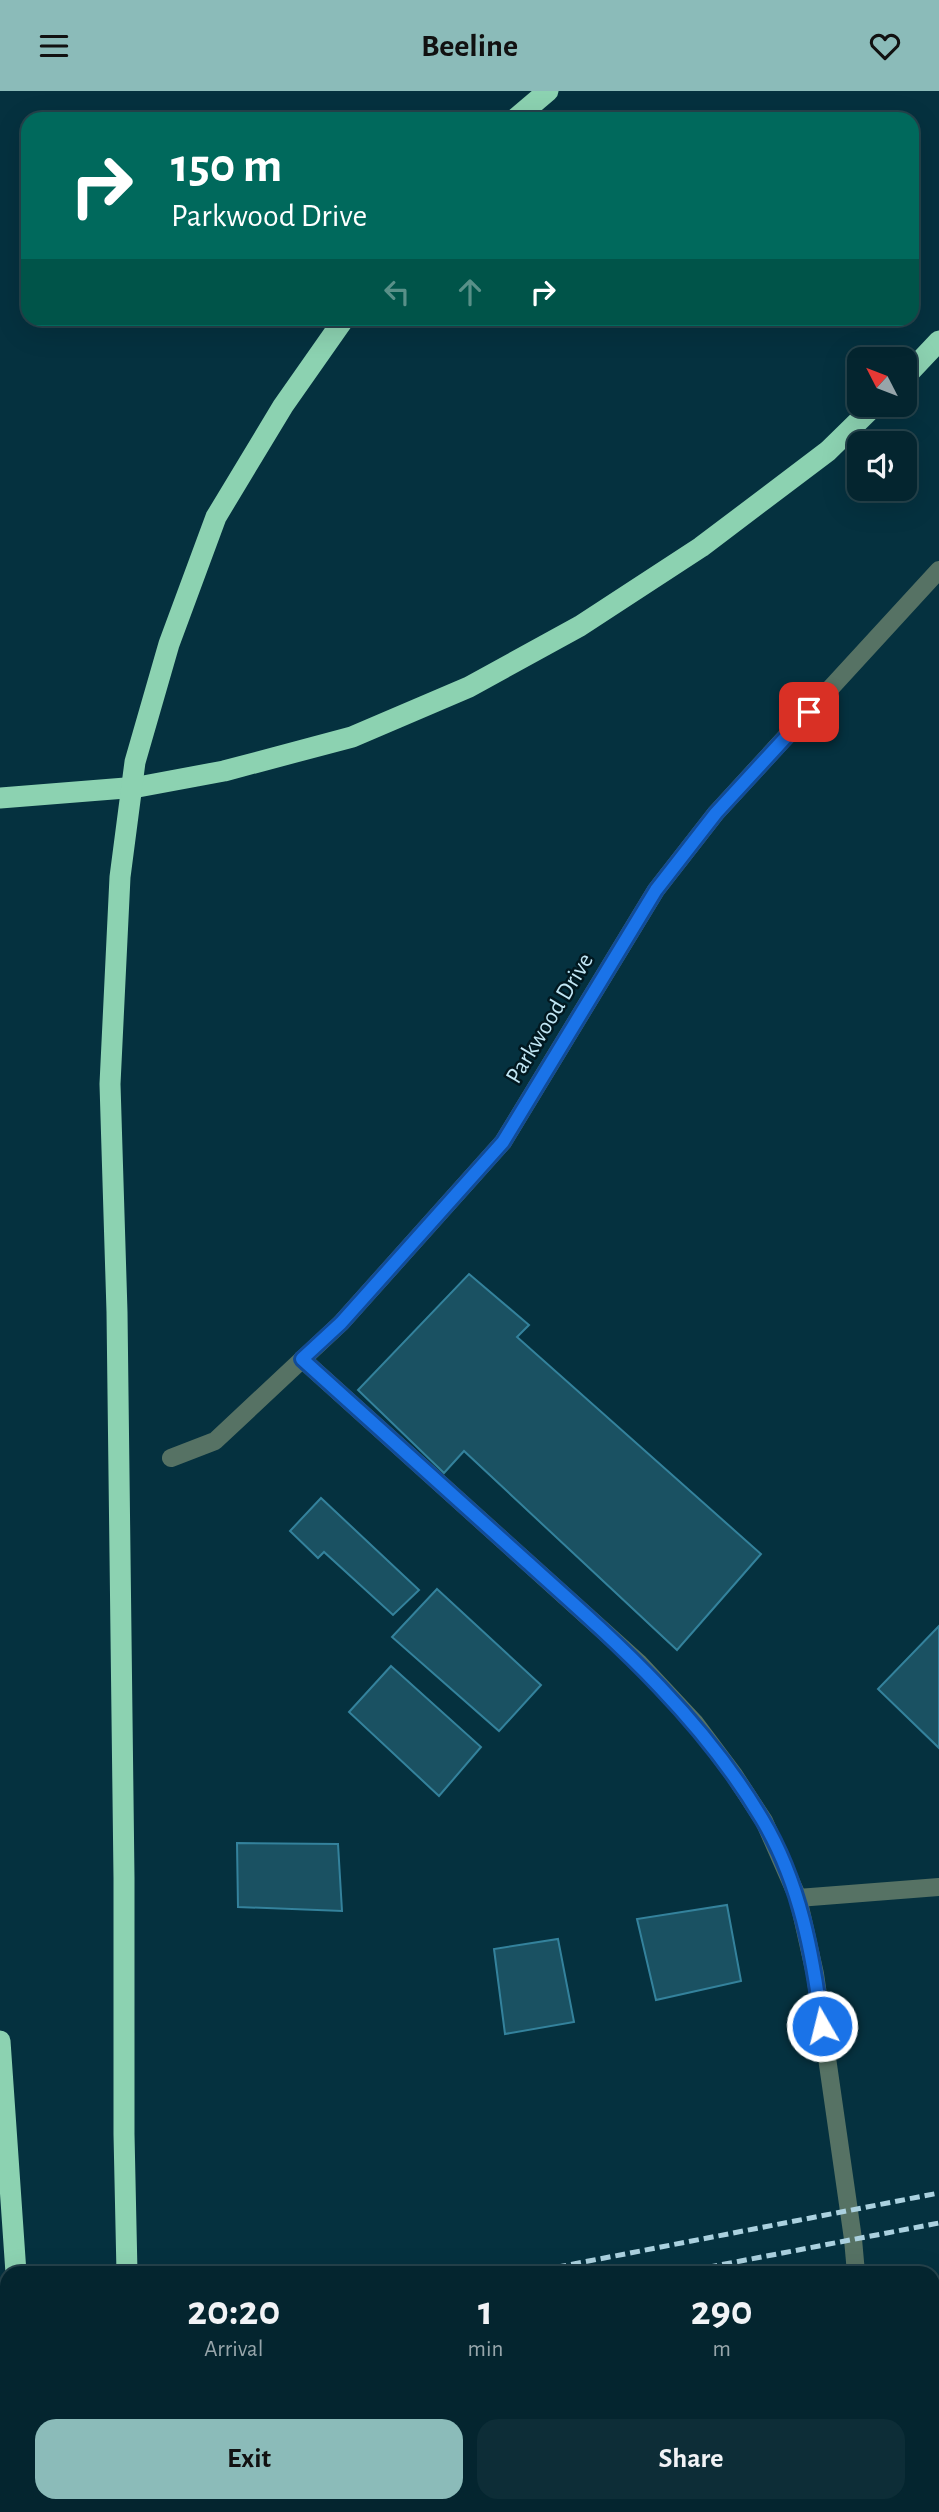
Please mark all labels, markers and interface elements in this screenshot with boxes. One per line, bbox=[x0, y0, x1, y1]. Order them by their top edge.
icon: menu bbox=[35, 27, 73, 65]
icon: heart bbox=[866, 27, 904, 65]
text: Beeline bbox=[421, 30, 518, 62]
icon: right bbox=[56, 140, 147, 231]
text: 150 m bbox=[171, 142, 282, 191]
text: Parkwood Drive bbox=[171, 200, 367, 232]
icon: left bbox=[378, 273, 416, 311]
icon: ahead bbox=[451, 273, 489, 311]
icon: right bbox=[524, 273, 562, 311]
north arrow bbox=[847, 347, 917, 417]
map controls bbox=[847, 347, 917, 501]
button: sound bbox=[847, 431, 917, 501]
pin bbox=[779, 682, 839, 742]
icon: arrive bbox=[790, 693, 828, 731]
street label: Parkwood Drive bbox=[502, 949, 598, 1088]
position arrow bbox=[785, 1989, 859, 2063]
text: 20:20 bbox=[187, 2290, 280, 2332]
text: 1 bbox=[478, 2290, 493, 2332]
text: 290 bbox=[691, 2290, 753, 2332]
text: Arrival bbox=[204, 2338, 263, 2361]
text: min bbox=[468, 2338, 503, 2361]
text: m bbox=[713, 2338, 731, 2361]
button: Exit bbox=[35, 2419, 463, 2499]
button: Share bbox=[477, 2419, 905, 2499]

